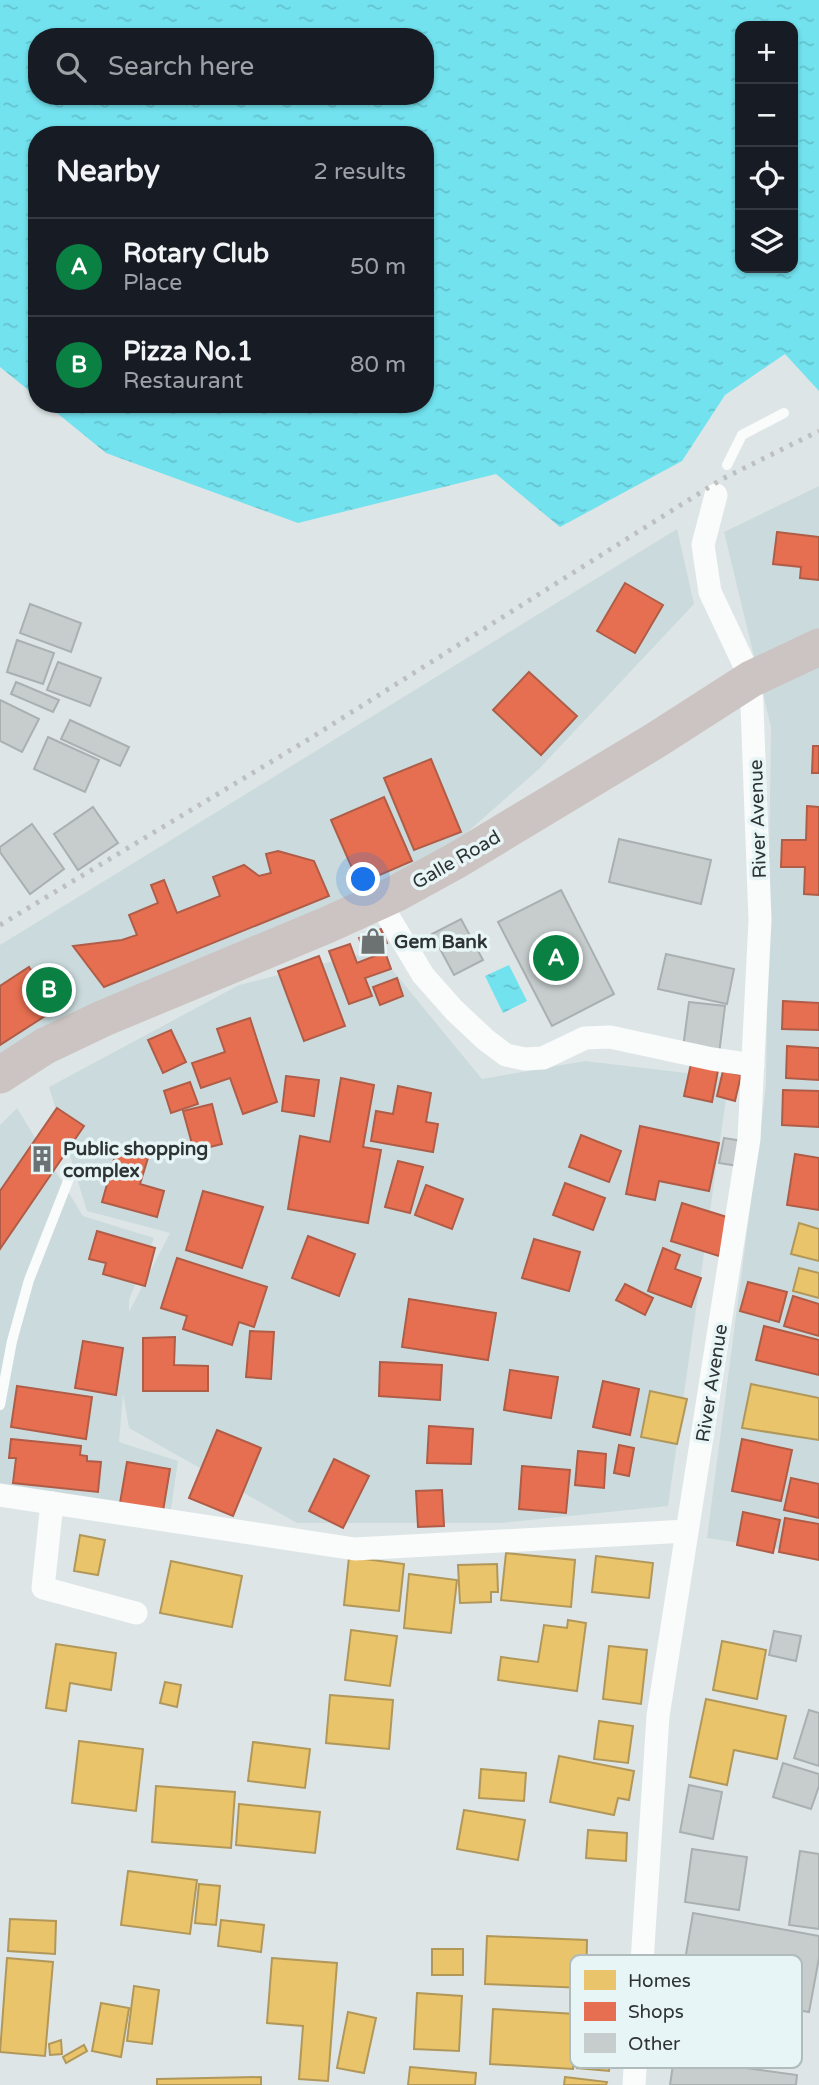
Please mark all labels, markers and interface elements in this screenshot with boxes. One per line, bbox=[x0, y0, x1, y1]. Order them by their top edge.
map controls bbox=[735, 21, 798, 273]
button: + bbox=[735, 21, 798, 84]
search box bbox=[28, 28, 434, 105]
icon: search bbox=[52, 48, 90, 86]
text: Search here bbox=[108, 51, 254, 82]
button: − bbox=[735, 84, 798, 147]
button: locate bbox=[735, 147, 798, 210]
text: Nearby bbox=[56, 153, 160, 190]
text: 2 results bbox=[313, 158, 406, 186]
button: layers bbox=[735, 210, 798, 273]
text: Rotary Club bbox=[123, 238, 269, 269]
text: A bbox=[70, 253, 88, 281]
text: 50 m bbox=[350, 253, 406, 281]
text: Place bbox=[123, 269, 182, 297]
text: Pizza No.1 bbox=[123, 336, 253, 367]
text: B bbox=[71, 351, 87, 379]
text: 80 m bbox=[350, 351, 406, 379]
text: Restaurant bbox=[123, 367, 243, 395]
street label: River Avenue bbox=[745, 759, 771, 879]
street label: Galle Road bbox=[409, 826, 504, 894]
your location bbox=[346, 862, 380, 896]
shop icon: Gem Bank bbox=[358, 926, 388, 956]
place label: Gem Bank bbox=[394, 931, 488, 953]
pin: A bbox=[533, 932, 579, 984]
pin: B bbox=[26, 964, 72, 1016]
place label: Public shopping complex bbox=[63, 1138, 208, 1183]
building icon: Public shopping complex bbox=[27, 1144, 57, 1174]
street label: River Avenue bbox=[692, 1323, 732, 1444]
legend bbox=[570, 1955, 802, 2068]
text: Homes bbox=[628, 1970, 691, 1992]
text: Shops bbox=[628, 2001, 684, 2023]
text: Other bbox=[628, 2033, 681, 2055]

